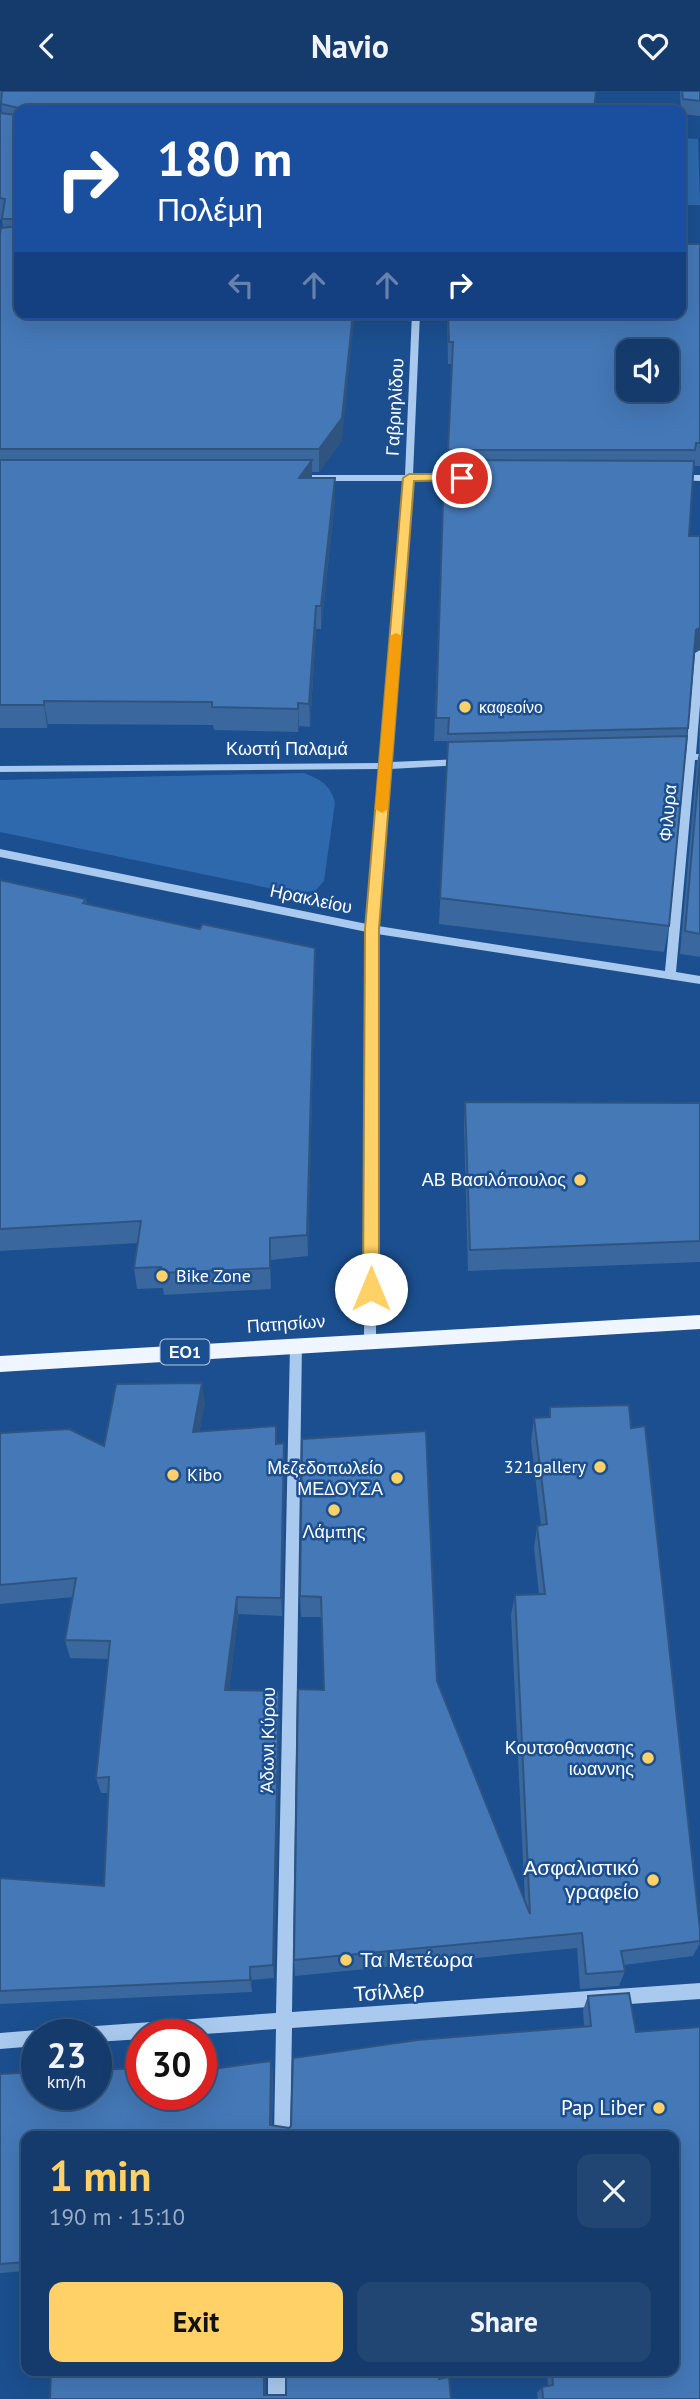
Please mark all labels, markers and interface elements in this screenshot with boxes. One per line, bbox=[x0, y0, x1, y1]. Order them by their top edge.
text: Navio bbox=[311, 25, 389, 67]
icon: back bbox=[28, 27, 66, 65]
icon: heart bbox=[634, 27, 672, 65]
text: 180 m bbox=[157, 126, 292, 190]
icon: right bbox=[42, 133, 133, 224]
text: Πολέμη bbox=[157, 188, 263, 230]
icon: left bbox=[222, 266, 260, 304]
icon: ahead bbox=[295, 266, 333, 304]
icon: ahead bbox=[368, 266, 406, 304]
icon: right bbox=[441, 266, 479, 304]
map controls bbox=[616, 339, 679, 402]
button: sound bbox=[616, 339, 679, 402]
street label: Γαβριηλίδου bbox=[380, 358, 409, 456]
pin bbox=[432, 448, 492, 508]
icon: arrive bbox=[443, 459, 481, 497]
place label: καφεοίνο bbox=[479, 697, 543, 717]
marker: καφεοίνο bbox=[457, 699, 473, 715]
street label: Κωστή Παλαμά bbox=[226, 737, 348, 760]
street label: Φιλυρα bbox=[654, 783, 681, 843]
street label: Ηρακλείου bbox=[268, 879, 354, 918]
place label: ΑΒ Βασιλόπουλος bbox=[422, 1168, 566, 1191]
marker: ΑΒ Βασιλόπουλος bbox=[572, 1172, 588, 1188]
position arrow bbox=[334, 1252, 408, 1326]
place label: Bike Zone bbox=[176, 1264, 251, 1287]
marker: Bike Zone bbox=[154, 1268, 170, 1284]
street label: Πατησίων bbox=[246, 1309, 326, 1338]
road number: ΕΟ1 bbox=[160, 1339, 210, 1365]
place label: 321gallery bbox=[504, 1455, 587, 1478]
place label: Μεζεδοπωλείο ΜΕΔΟΥΣΑ bbox=[267, 1456, 383, 1500]
marker: 321gallery bbox=[592, 1459, 608, 1475]
place label: Kibo bbox=[187, 1463, 222, 1486]
marker: Kibo bbox=[165, 1467, 181, 1483]
marker: Μεζεδοπωλείο ΜΕΔΟΥΣΑ bbox=[389, 1470, 405, 1486]
marker: Λάμπης bbox=[326, 1502, 342, 1518]
place label: Λάμπης bbox=[302, 1520, 366, 1543]
street label: Άδωνι Κύρου bbox=[255, 1687, 280, 1793]
place label: Κουτσοθανασης ιωαννης bbox=[505, 1736, 634, 1780]
marker: Κουτσοθανασης ιωαννης bbox=[640, 1750, 656, 1766]
place label: Ασφαλιστικό γραφείο bbox=[523, 1854, 639, 1905]
marker: Ασφαλιστικό γραφείο bbox=[645, 1872, 661, 1888]
place label: Τα Μετέωρα bbox=[360, 1946, 473, 1973]
marker: Τα Μετέωρα bbox=[338, 1952, 354, 1968]
street label: Τσίλλερ bbox=[353, 1976, 425, 2007]
speed limit sign: 30 bbox=[126, 2019, 217, 2110]
text: 23 bbox=[47, 2032, 86, 2078]
text: km/h bbox=[47, 2070, 86, 2093]
place label: Pap Liber bbox=[561, 2094, 645, 2121]
marker: Pap Liber bbox=[651, 2100, 667, 2116]
text: 1 min bbox=[49, 2148, 151, 2203]
button: close bbox=[577, 2154, 651, 2228]
text: 190 m · 15:10 bbox=[49, 2202, 185, 2231]
button: Exit bbox=[49, 2282, 343, 2362]
button: Share bbox=[357, 2282, 651, 2362]

